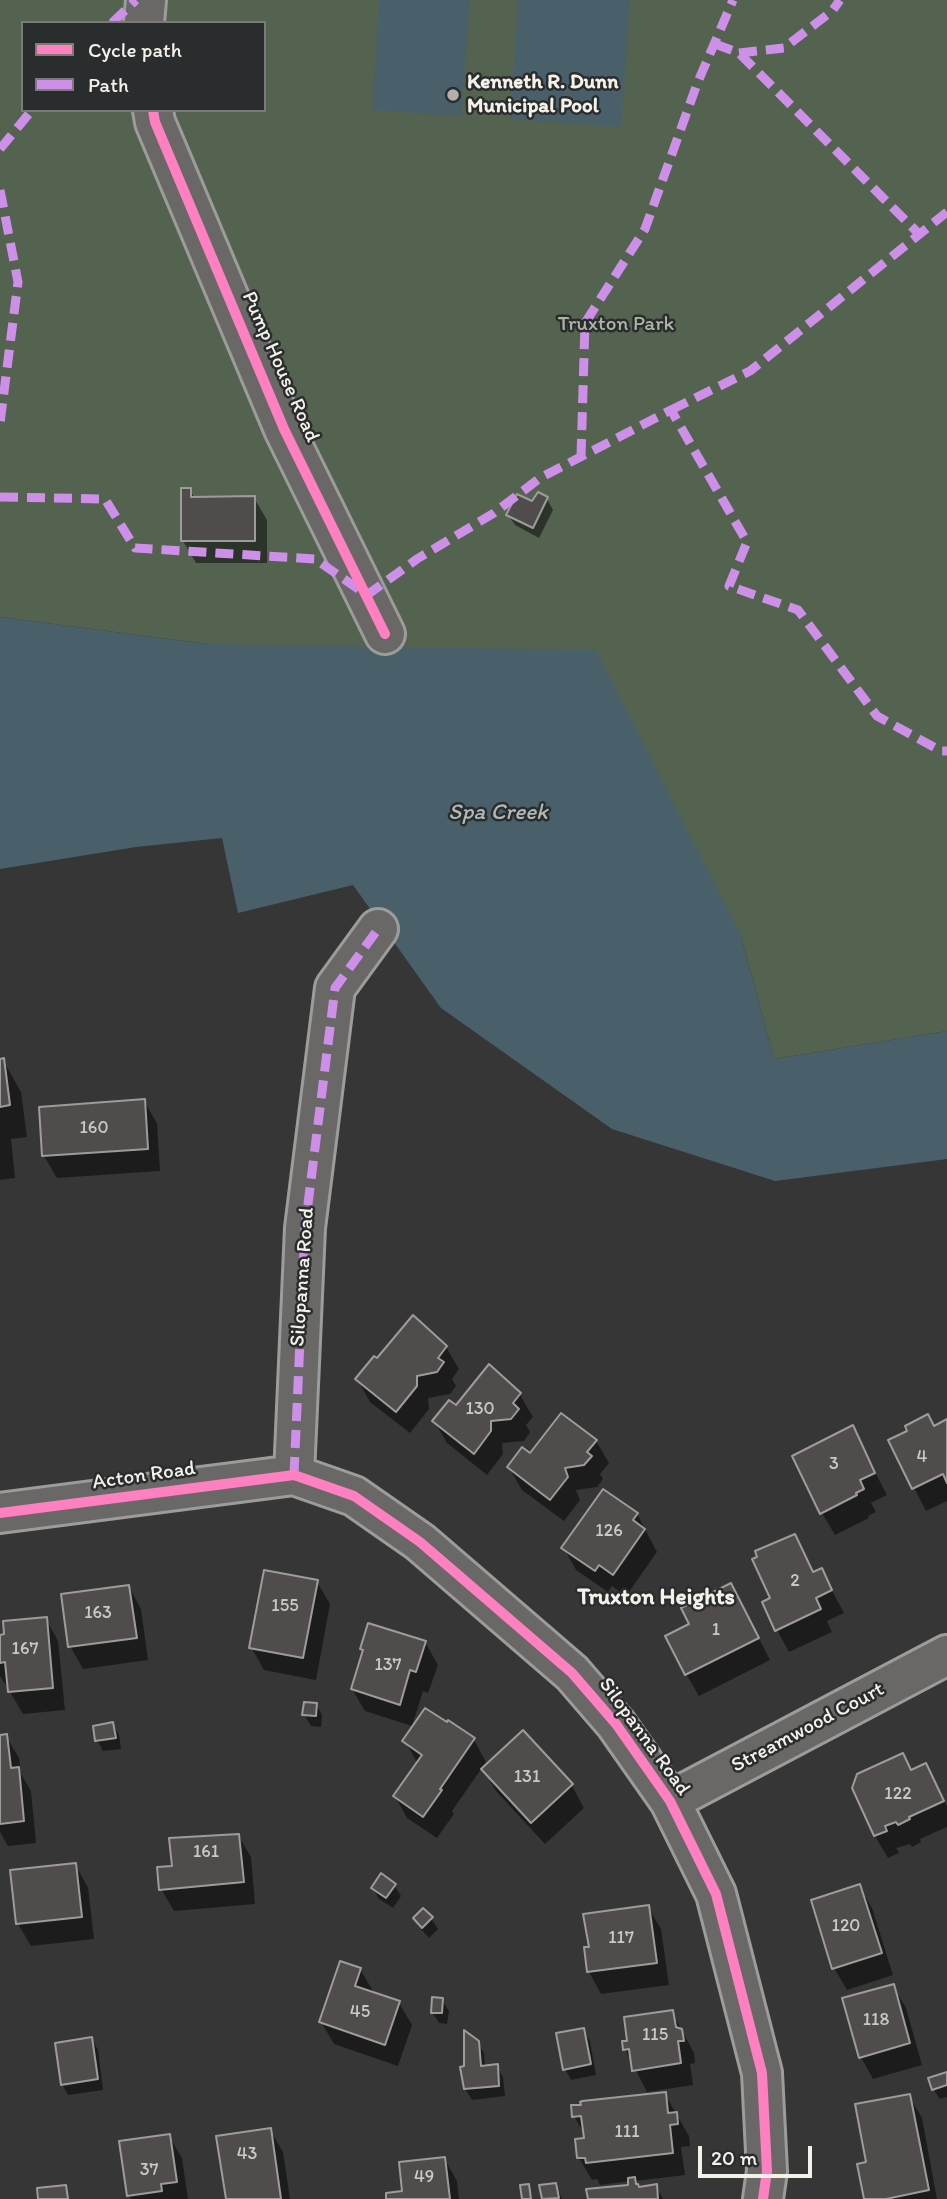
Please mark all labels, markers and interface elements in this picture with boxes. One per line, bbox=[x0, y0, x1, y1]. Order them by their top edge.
legend bbox=[21, 21, 266, 112]
text: Cycle path bbox=[88, 37, 182, 62]
place label: Kenneth R. Dunn Municipal Pool bbox=[467, 70, 618, 120]
text: Path bbox=[88, 72, 129, 97]
marker: Kenneth R. Dunn Municipal Pool bbox=[445, 87, 461, 103]
street label: Pump House Road bbox=[235, 288, 325, 446]
park label: Truxton Park bbox=[558, 312, 674, 338]
water label: Spa Creek bbox=[448, 799, 548, 827]
house number: 160 bbox=[80, 1117, 108, 1139]
street label: Silopanna Road bbox=[286, 1206, 320, 1348]
house number: 130 bbox=[465, 1398, 495, 1420]
house number: 4 bbox=[917, 1446, 927, 1468]
house number: 3 bbox=[829, 1453, 839, 1475]
street label: Acton Road bbox=[91, 1456, 197, 1496]
house number: 126 bbox=[595, 1520, 623, 1542]
house number: 2 bbox=[790, 1570, 800, 1592]
district label: Truxton Heights bbox=[577, 1584, 735, 1612]
house number: 155 bbox=[271, 1595, 299, 1617]
house number: 163 bbox=[84, 1602, 112, 1624]
house number: 1 bbox=[712, 1619, 720, 1641]
house number: 167 bbox=[12, 1638, 38, 1660]
house number: 137 bbox=[374, 1654, 402, 1676]
street label: Silopanna Road bbox=[593, 1673, 695, 1801]
street label: Streamwood Court bbox=[727, 1677, 889, 1779]
house number: 131 bbox=[514, 1766, 540, 1788]
house number: 122 bbox=[884, 1783, 912, 1805]
house number: 161 bbox=[193, 1841, 219, 1863]
house number: 120 bbox=[832, 1915, 860, 1937]
house number: 117 bbox=[608, 1927, 634, 1949]
house number: 45 bbox=[350, 2001, 370, 2023]
house number: 118 bbox=[863, 2009, 889, 2031]
house number: 115 bbox=[642, 2024, 668, 2046]
house number: 111 bbox=[614, 2121, 640, 2143]
scale bar bbox=[702, 2132, 816, 2176]
house number: 43 bbox=[237, 2143, 257, 2165]
text: 20 m bbox=[711, 2145, 757, 2170]
house number: 37 bbox=[140, 2159, 158, 2181]
house number: 49 bbox=[414, 2166, 434, 2188]

